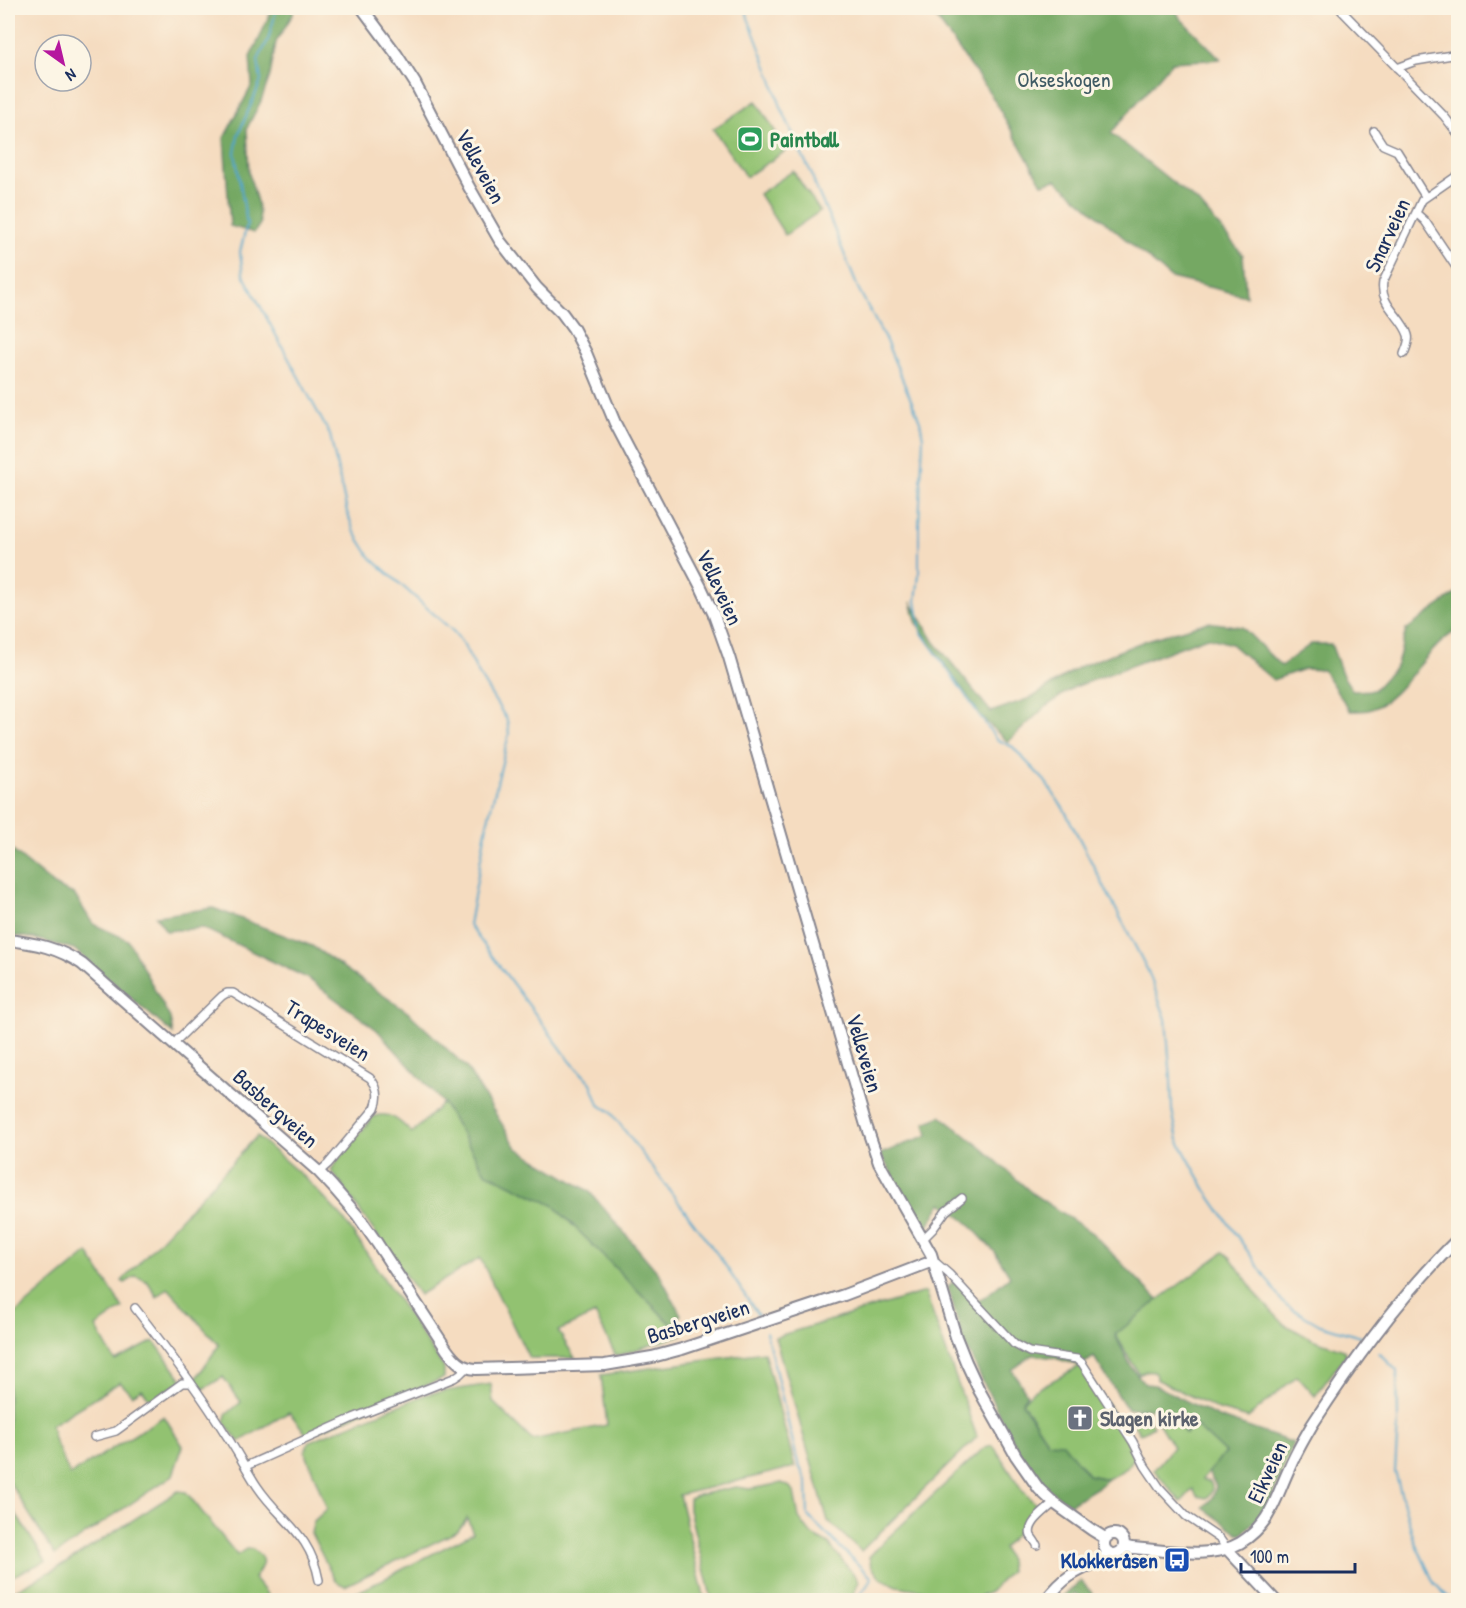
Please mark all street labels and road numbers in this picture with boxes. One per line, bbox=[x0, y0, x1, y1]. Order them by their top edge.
street label: Velleveien bbox=[449, 123, 513, 209]
street label: Snarveien bbox=[1357, 193, 1417, 277]
street label: Velleveien bbox=[689, 544, 751, 630]
street label: Trapesveien bbox=[280, 992, 376, 1068]
street label: Velleveien bbox=[839, 1010, 891, 1096]
street label: Basbergveien bbox=[227, 1062, 325, 1154]
street label: Basbergveien bbox=[643, 1291, 753, 1351]
street label: Eikveien bbox=[1240, 1436, 1294, 1508]

